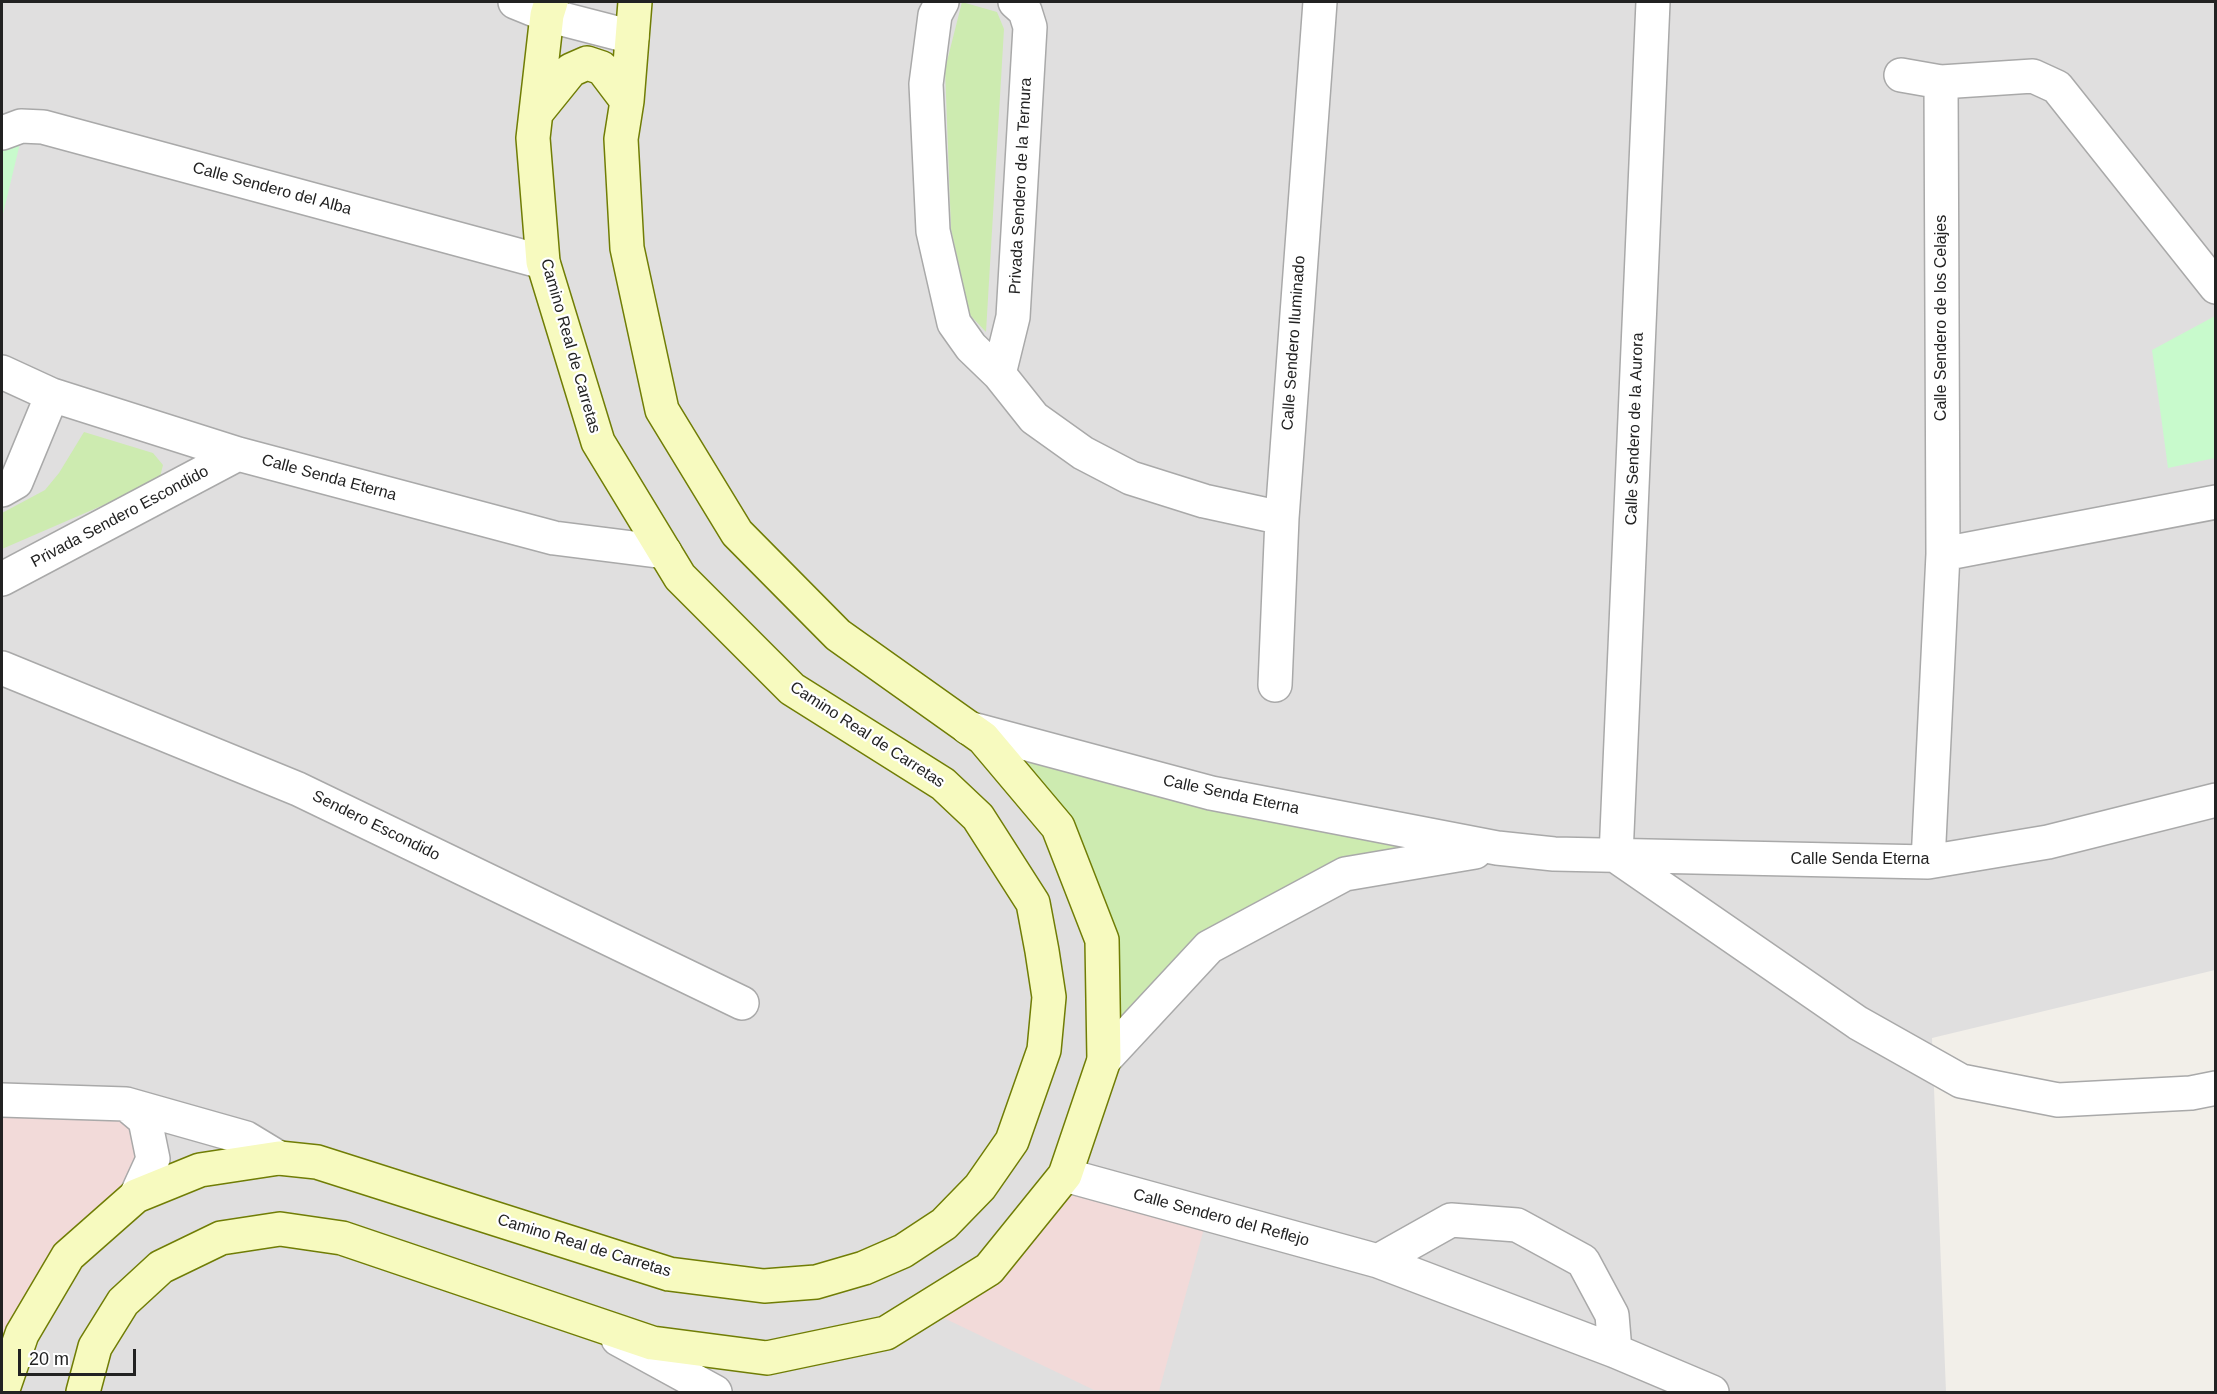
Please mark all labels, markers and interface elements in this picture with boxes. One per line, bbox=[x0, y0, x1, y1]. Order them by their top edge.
street label: Privada Sendero de la Ternura bbox=[1006, 77, 1036, 295]
street label: Calle Sendero del Alba bbox=[190, 159, 354, 219]
street label: Calle Sendero de los Celajes bbox=[1932, 215, 1952, 421]
street label: Calle Sendero Iluminado bbox=[1278, 255, 1310, 431]
street label: Camino Real de Carretas bbox=[536, 257, 604, 435]
street label: Calle Sendero de la Aurora bbox=[1622, 332, 1648, 526]
street label: Calle Senda Eterna bbox=[260, 451, 398, 505]
street label: Privada Sendero Escondido bbox=[28, 462, 212, 572]
street label: Camino Real de Carretas bbox=[786, 678, 948, 792]
street label: Calle Senda Eterna bbox=[1161, 771, 1301, 819]
street label: Sendero Escondido bbox=[309, 787, 443, 865]
street label: Calle Senda Eterna bbox=[1791, 850, 1929, 870]
street label: Calle Sendero del Reflejo bbox=[1131, 1185, 1311, 1251]
street label: Camino Real de Carretas bbox=[495, 1210, 673, 1282]
scale bar bbox=[21, 1337, 140, 1375]
text: 20 m bbox=[29, 1349, 69, 1369]

